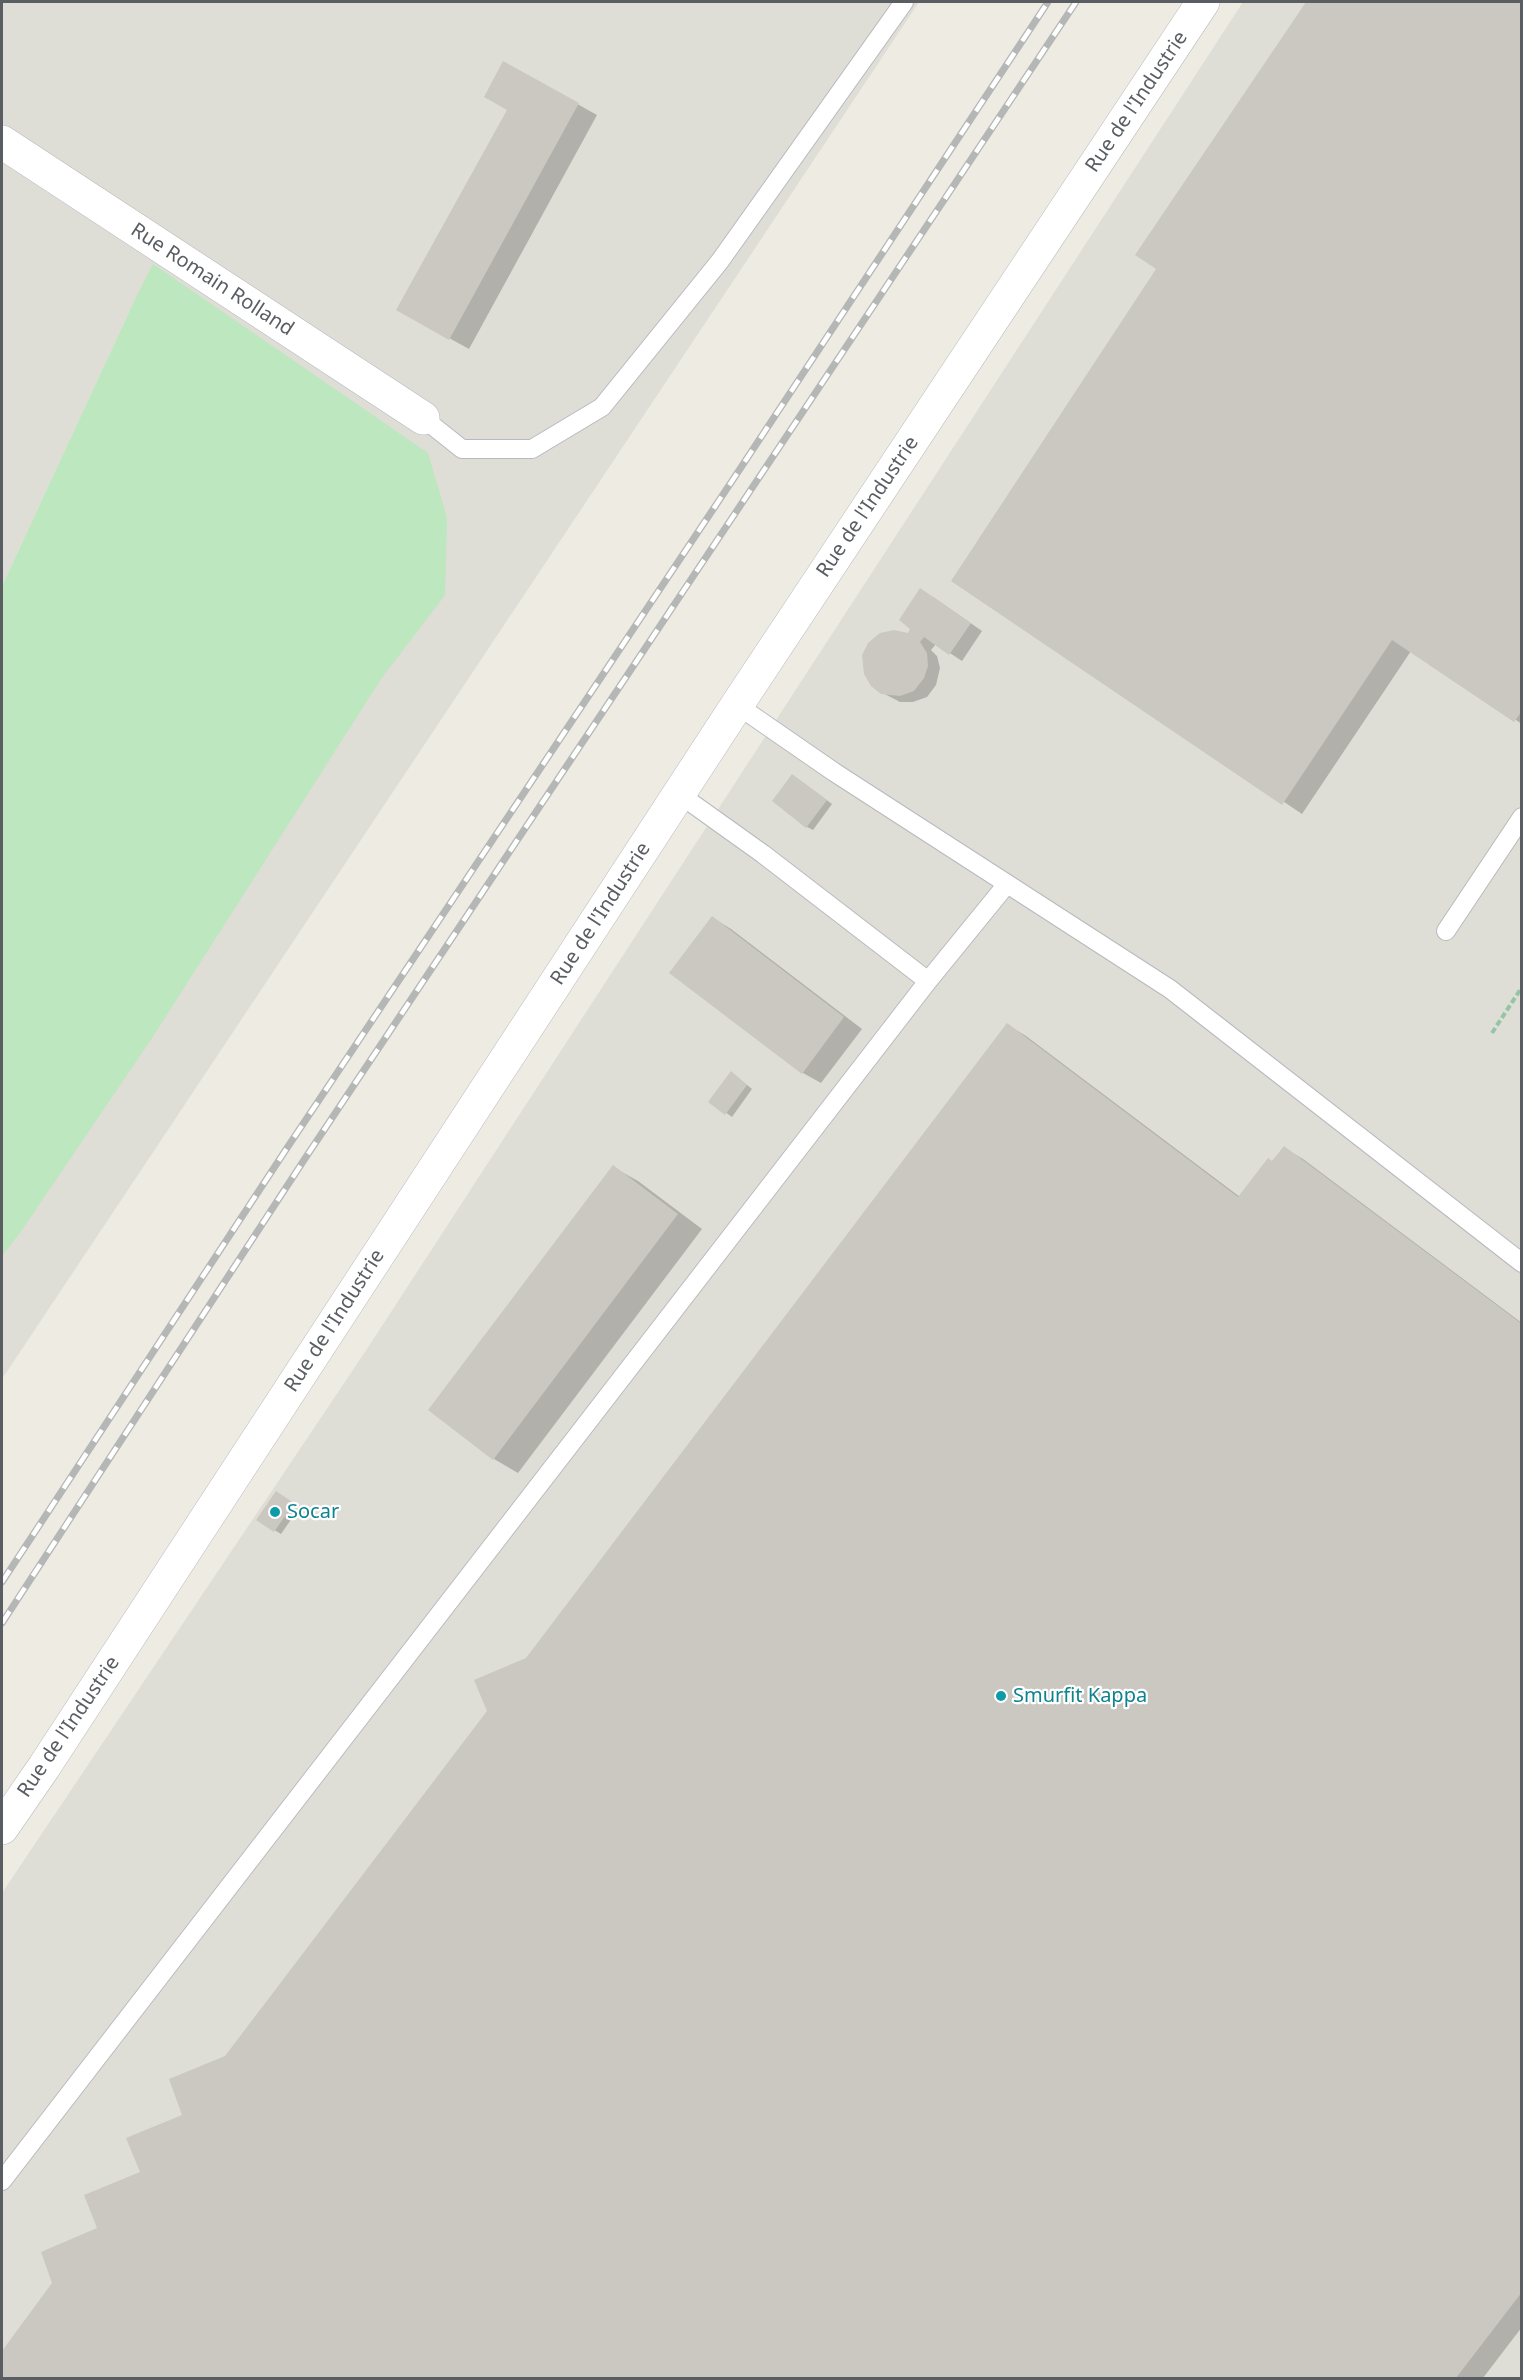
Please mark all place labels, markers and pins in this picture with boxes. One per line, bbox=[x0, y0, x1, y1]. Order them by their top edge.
place label: Socar bbox=[287, 1500, 339, 1524]
marker: Socar bbox=[268, 1505, 282, 1519]
place label: Smurfit Kappa bbox=[1013, 1684, 1147, 1708]
marker: Smurfit Kappa bbox=[994, 1689, 1008, 1703]

